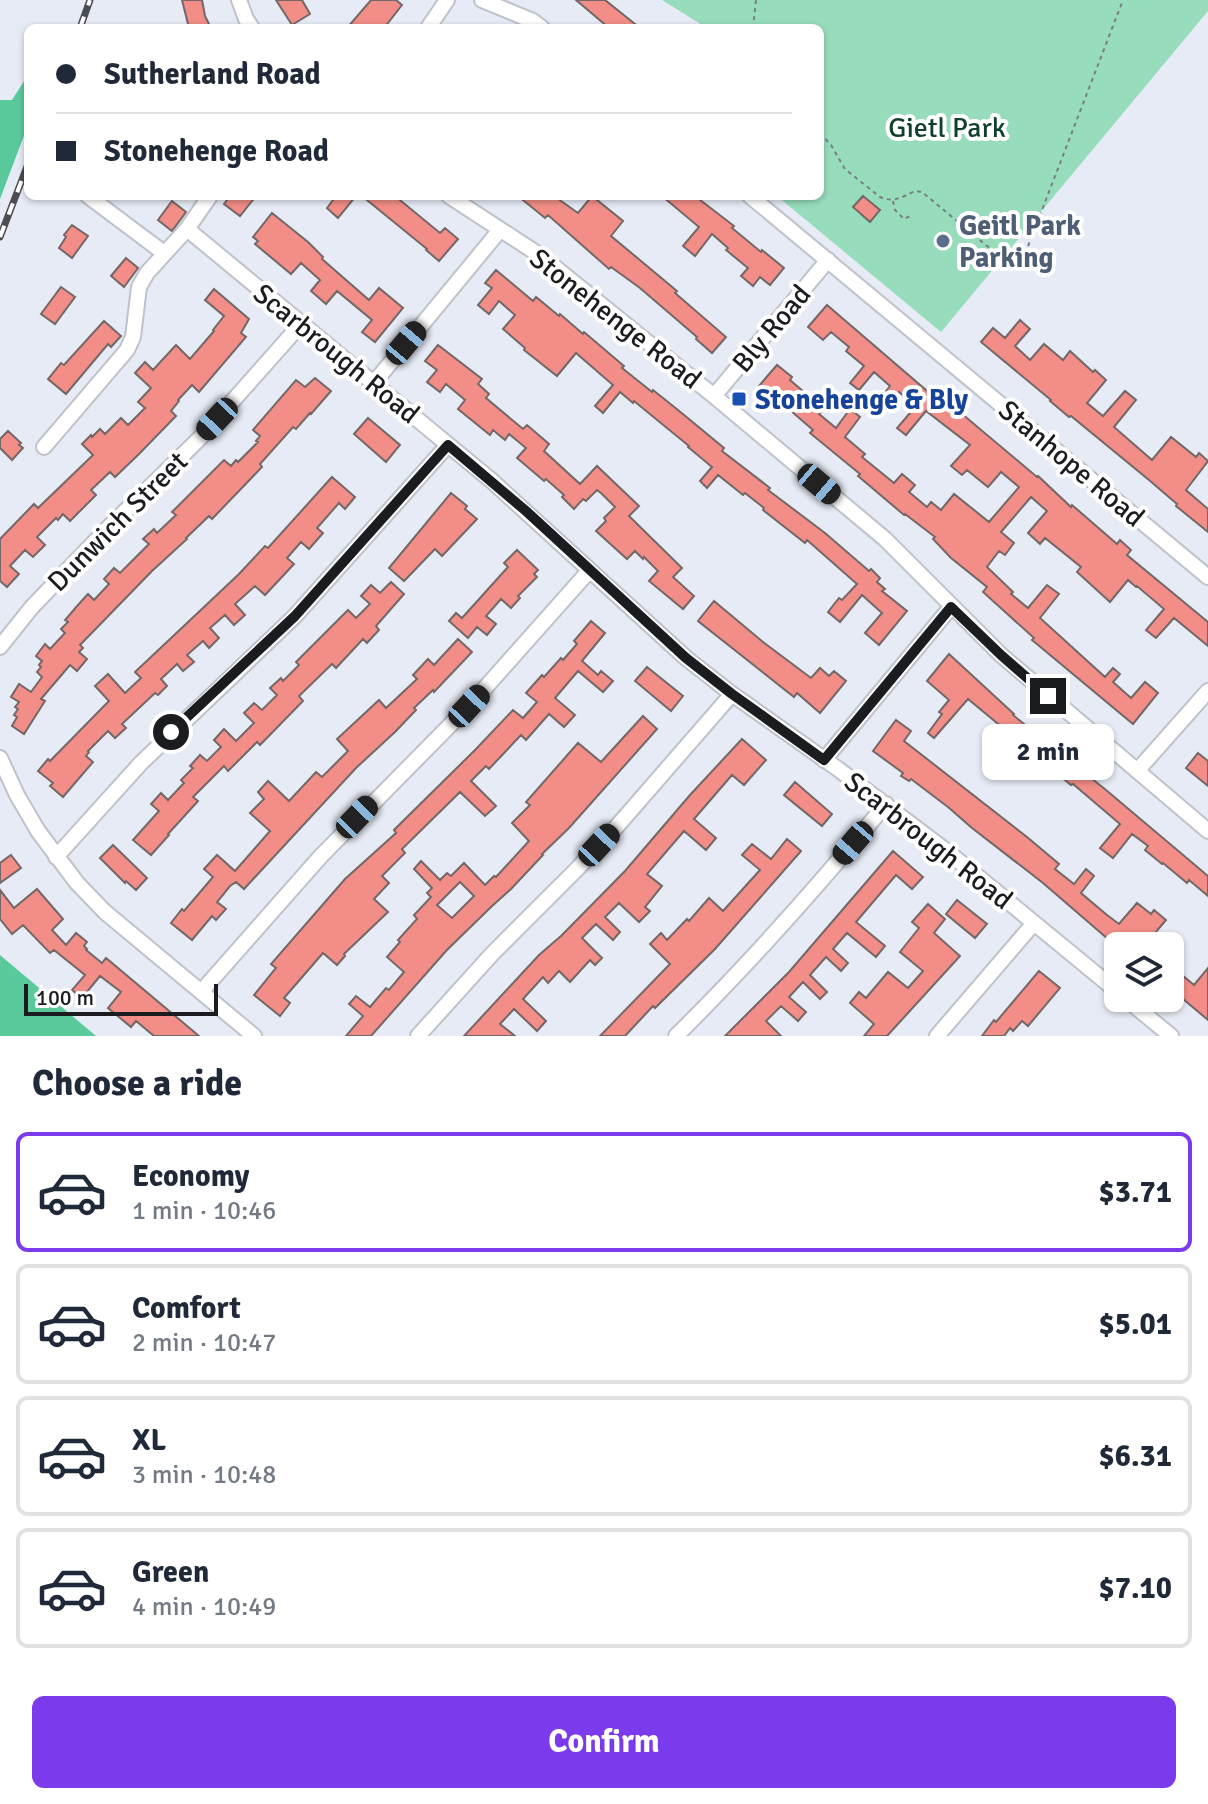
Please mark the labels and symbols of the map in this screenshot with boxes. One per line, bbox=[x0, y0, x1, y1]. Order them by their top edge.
park label: Gietl Park bbox=[888, 111, 1006, 145]
place label: Geitl Park Parking bbox=[959, 209, 1081, 275]
marker: Geitl Park Parking bbox=[934, 232, 952, 250]
street label: Stonehenge Road bbox=[523, 241, 708, 396]
street label: Scarbrough Road bbox=[246, 276, 426, 431]
street label: Bly Road bbox=[725, 278, 818, 379]
car bbox=[381, 317, 431, 369]
place label: Stonehenge & Bly bbox=[755, 383, 968, 417]
marker: Stonehenge & Bly bbox=[730, 390, 748, 408]
car bbox=[192, 393, 242, 445]
street label: Stanhope Road bbox=[992, 393, 1151, 535]
street label: Dunwich Street bbox=[41, 444, 195, 599]
car bbox=[793, 459, 845, 509]
route end bbox=[1030, 678, 1066, 714]
car bbox=[444, 680, 494, 732]
route start bbox=[153, 714, 189, 750]
callout: 2 min bbox=[982, 724, 1114, 780]
street label: Scarbrough Road bbox=[838, 765, 1019, 917]
car bbox=[332, 791, 382, 843]
car bbox=[828, 817, 878, 869]
car bbox=[574, 819, 624, 871]
scale bar bbox=[24, 980, 218, 1016]

